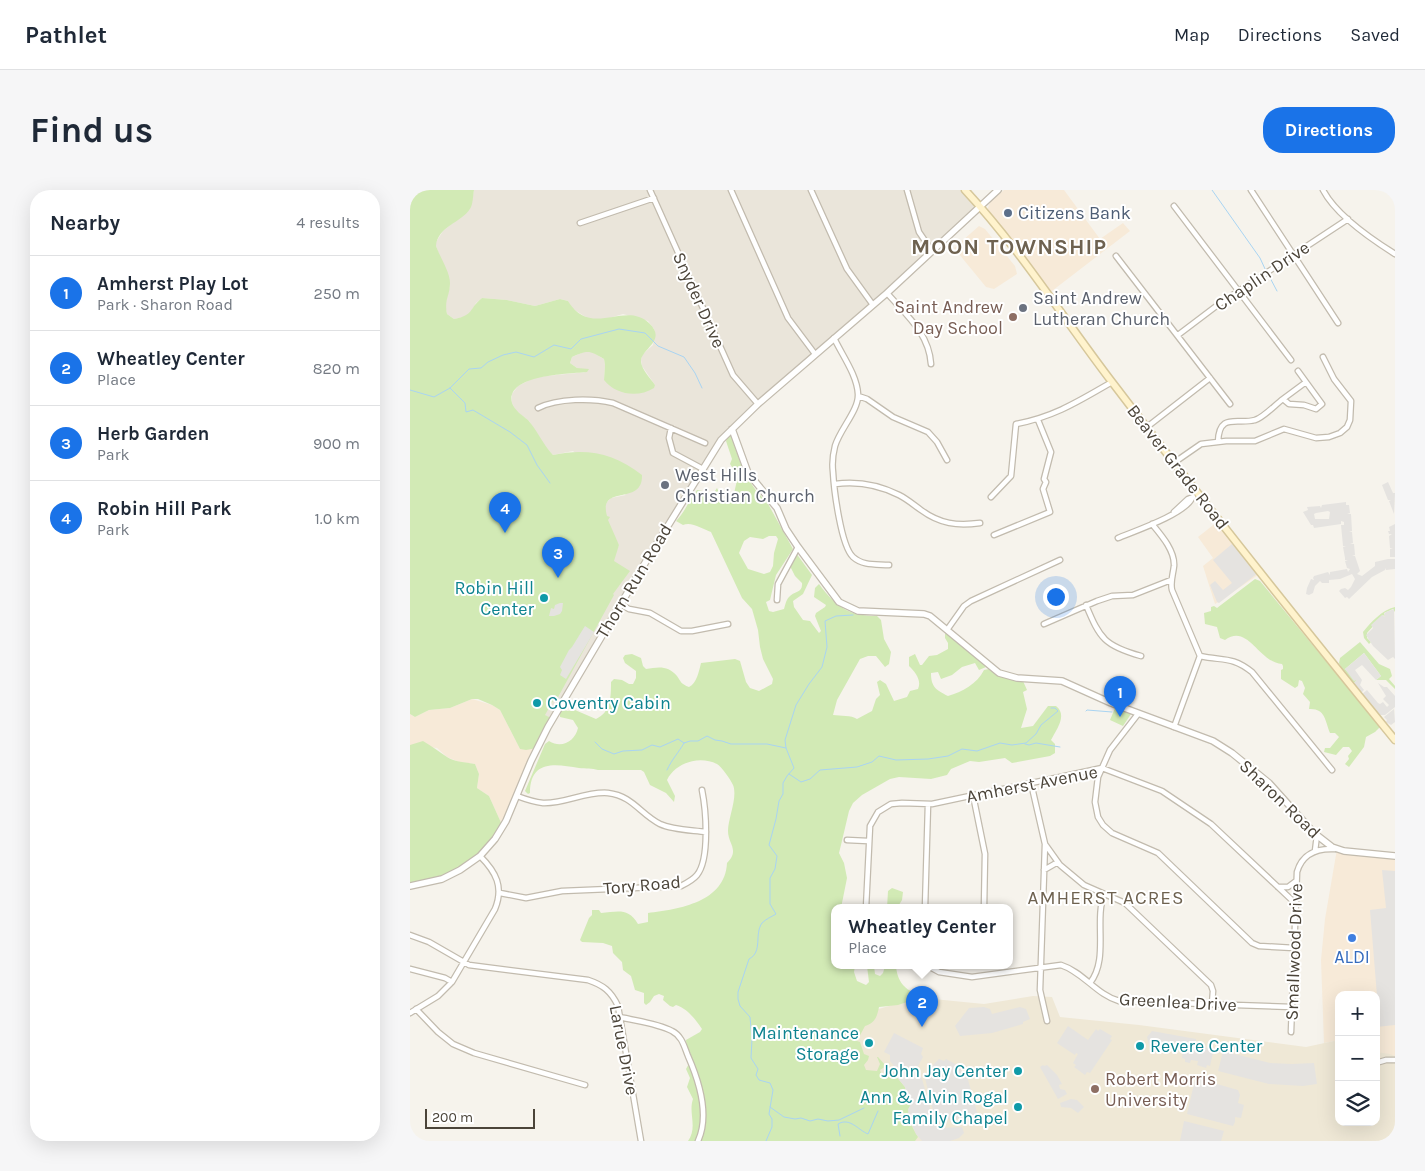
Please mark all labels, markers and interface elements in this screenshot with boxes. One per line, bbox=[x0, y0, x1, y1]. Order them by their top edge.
text: Pathlet bbox=[25, 21, 107, 49]
text: Map bbox=[1174, 24, 1210, 46]
text: Directions bbox=[1238, 24, 1322, 46]
text: Saved bbox=[1350, 24, 1400, 46]
button: Directions bbox=[1263, 107, 1395, 153]
text: Find us bbox=[30, 110, 153, 151]
place label: Citizens Bank bbox=[1018, 202, 1131, 224]
marker: Citizens Bank bbox=[1002, 207, 1014, 219]
text: Nearby bbox=[50, 211, 120, 235]
text: 4 results bbox=[296, 213, 360, 232]
district label: MOON TOWNSHIP bbox=[911, 234, 1107, 260]
street label: Chaplin Drive bbox=[1210, 236, 1314, 316]
street label: Snyder Drive bbox=[668, 249, 730, 351]
text: Amherst Play Lot bbox=[97, 273, 249, 295]
text: 1 bbox=[63, 284, 69, 303]
text: 250 m bbox=[313, 284, 360, 303]
place label: Saint Andrew Lutheran Church bbox=[1033, 287, 1170, 330]
text: Park · Sharon Road bbox=[97, 295, 233, 314]
place label: Saint Andrew Day School bbox=[894, 296, 1003, 339]
marker: Saint Andrew Lutheran Church bbox=[1017, 302, 1029, 314]
marker: Saint Andrew Day School bbox=[1007, 311, 1019, 323]
text: Wheatley Center bbox=[97, 348, 245, 370]
text: 2 bbox=[61, 359, 71, 378]
text: 820 m bbox=[313, 359, 360, 378]
text: Place bbox=[97, 370, 136, 389]
street label: Beaver Grade Road bbox=[1122, 400, 1234, 534]
text: Herb Garden bbox=[97, 423, 209, 445]
text: 3 bbox=[61, 434, 71, 453]
text: 900 m bbox=[313, 434, 360, 453]
text: Park bbox=[97, 445, 129, 464]
place label: West Hills Christian Church bbox=[675, 464, 815, 507]
marker: West Hills Christian Church bbox=[659, 479, 671, 491]
pin: 4 bbox=[489, 492, 521, 533]
text: Robin Hill Park bbox=[97, 498, 231, 520]
text: 4 bbox=[61, 509, 71, 528]
text: 1.0 km bbox=[315, 509, 360, 528]
text: Park bbox=[97, 520, 129, 539]
street label: Thorn Run Road bbox=[591, 520, 677, 642]
pin: 3 bbox=[542, 537, 574, 578]
place label: Robin Hill Center bbox=[454, 577, 534, 620]
your location bbox=[1043, 584, 1069, 610]
marker: Robin Hill Center bbox=[538, 592, 550, 604]
pin: 1 bbox=[1104, 676, 1136, 717]
place label: Coventry Cabin bbox=[547, 692, 671, 714]
marker: Coventry Cabin bbox=[531, 697, 543, 709]
street label: Sharon Road bbox=[1235, 755, 1325, 843]
street label: Amherst Avenue bbox=[964, 760, 1100, 808]
street label: Tory Road bbox=[602, 871, 682, 899]
street label: Smallwood Drive bbox=[1281, 883, 1307, 1021]
district label: AMHERST ACRES bbox=[1028, 887, 1184, 909]
popup bbox=[831, 904, 1013, 969]
text: Wheatley Center bbox=[848, 916, 996, 938]
marker: ALDI bbox=[1346, 932, 1358, 944]
text: Place bbox=[848, 938, 887, 957]
place label: ALDI bbox=[1334, 946, 1370, 968]
pin: 2 bbox=[906, 986, 938, 1027]
street label: Greenlea Drive bbox=[1119, 988, 1237, 1016]
map controls bbox=[1335, 991, 1380, 1126]
button: + bbox=[1335, 991, 1380, 1036]
street label: Larue Drive bbox=[604, 1003, 644, 1097]
place label: Maintenance Storage bbox=[751, 1022, 859, 1065]
place label: Revere Center bbox=[1150, 1035, 1263, 1057]
button: − bbox=[1335, 1036, 1380, 1081]
marker: Maintenance Storage bbox=[863, 1037, 875, 1049]
marker: Revere Center bbox=[1134, 1040, 1146, 1052]
place label: John Jay Center bbox=[881, 1060, 1008, 1082]
marker: John Jay Center bbox=[1012, 1065, 1024, 1077]
place label: Robert Morris University bbox=[1105, 1068, 1216, 1111]
button: layers bbox=[1335, 1081, 1380, 1126]
marker: Robert Morris University bbox=[1089, 1083, 1101, 1095]
place label: Ann & Alvin Rogal Family Chapel bbox=[860, 1086, 1008, 1129]
marker: Ann & Alvin Rogal Family Chapel bbox=[1012, 1101, 1024, 1113]
scale bar bbox=[425, 1106, 535, 1129]
text: 200 m bbox=[432, 1109, 473, 1126]

